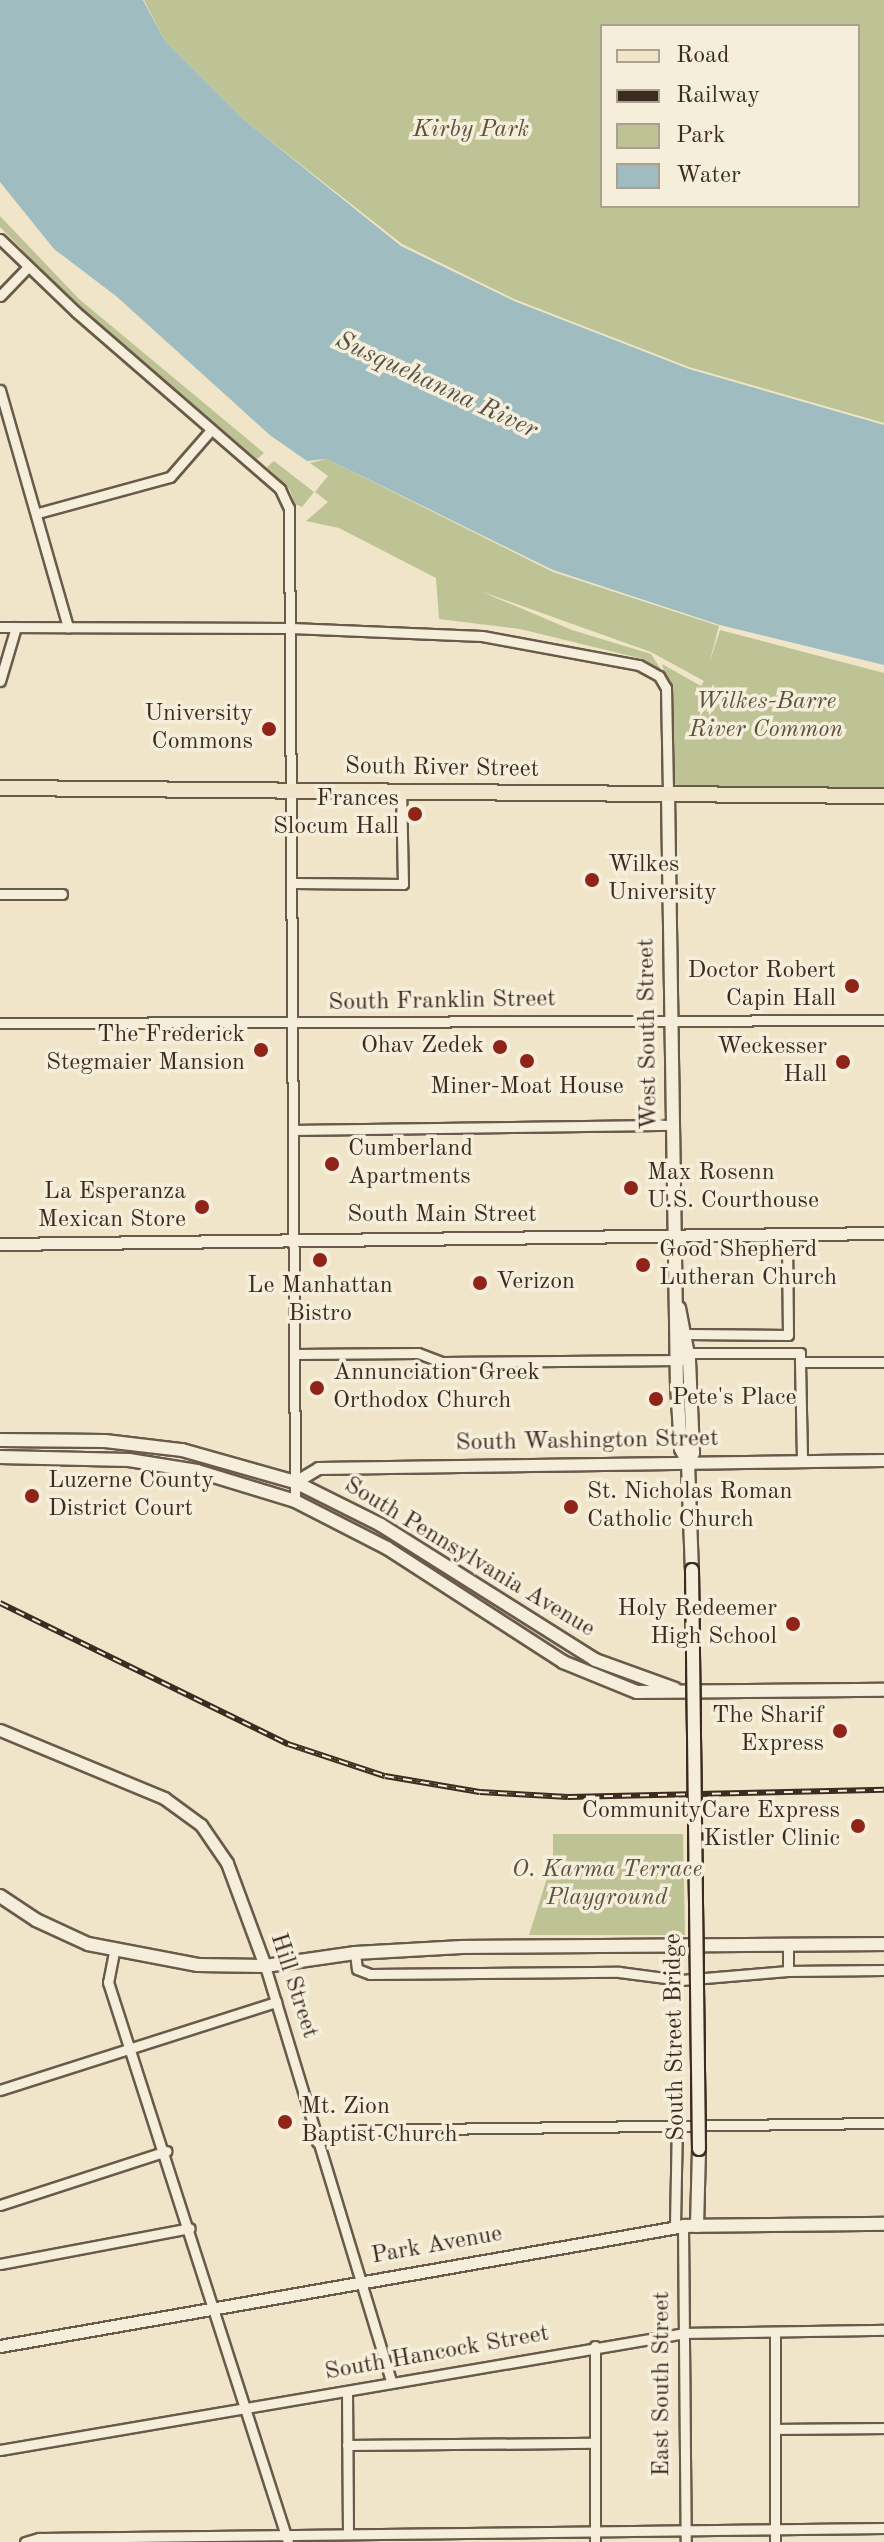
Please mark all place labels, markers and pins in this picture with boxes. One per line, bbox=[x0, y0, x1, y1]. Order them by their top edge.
place label: University Commons bbox=[144, 701, 253, 757]
marker: University Commons bbox=[260, 720, 278, 738]
place label: Frances Slocum Hall bbox=[273, 786, 399, 842]
marker: Frances Slocum Hall bbox=[406, 805, 424, 823]
place label: Wilkes University bbox=[608, 852, 717, 908]
marker: Wilkes University bbox=[583, 871, 601, 889]
place label: Doctor Robert Capin Hall bbox=[687, 958, 836, 1014]
marker: Doctor Robert Capin Hall bbox=[843, 977, 861, 995]
place label: The Frederick Stegmaier Mansion bbox=[46, 1022, 245, 1078]
place label: Ohav Zedek bbox=[361, 1033, 484, 1061]
place label: Weckesser Hall bbox=[717, 1034, 827, 1090]
marker: Ohav Zedek bbox=[491, 1038, 509, 1056]
marker: The Frederick Stegmaier Mansion bbox=[252, 1041, 270, 1059]
marker: Miner-Moat House bbox=[518, 1052, 536, 1070]
marker: Weckesser Hall bbox=[834, 1053, 852, 1071]
place label: Miner-Moat House bbox=[430, 1074, 624, 1102]
place label: Cumberland Apartments bbox=[348, 1136, 473, 1192]
marker: Cumberland Apartments bbox=[323, 1155, 341, 1173]
place label: Max Rosenn U.S. Courthouse bbox=[647, 1160, 819, 1216]
place label: La Esperanza Mexican Store bbox=[38, 1179, 186, 1235]
marker: Max Rosenn U.S. Courthouse bbox=[622, 1179, 640, 1197]
marker: La Esperanza Mexican Store bbox=[193, 1198, 211, 1216]
place label: Good Shepherd Lutheran Church bbox=[659, 1237, 837, 1293]
marker: Le Manhattan Bistro bbox=[311, 1251, 329, 1269]
marker: Good Shepherd Lutheran Church bbox=[634, 1256, 652, 1274]
place label: Verizon bbox=[496, 1269, 575, 1297]
place label: Le Manhattan Bistro bbox=[247, 1273, 393, 1329]
marker: Verizon bbox=[471, 1274, 489, 1292]
place label: Annunciation Greek Orthodox Church bbox=[333, 1360, 540, 1416]
marker: Annunciation Greek Orthodox Church bbox=[308, 1379, 326, 1397]
place label: Pete's Place bbox=[672, 1385, 797, 1413]
marker: Pete's Place bbox=[647, 1390, 665, 1408]
place label: Luzerne County District Court bbox=[48, 1468, 214, 1524]
place label: St. Nicholas Roman Catholic Church bbox=[587, 1479, 793, 1535]
marker: Luzerne County District Court bbox=[23, 1487, 41, 1505]
marker: St. Nicholas Roman Catholic Church bbox=[562, 1498, 580, 1516]
place label: Holy Redeemer High School bbox=[617, 1596, 777, 1652]
marker: Holy Redeemer High School bbox=[784, 1615, 802, 1633]
place label: The Sharif Express bbox=[712, 1703, 824, 1759]
marker: The Sharif Express bbox=[831, 1722, 849, 1740]
place label: CommunityCare Express Kistler Clinic bbox=[582, 1798, 840, 1854]
marker: CommunityCare Express Kistler Clinic bbox=[847, 1815, 869, 1837]
place label: Mt. Zion Baptist Church bbox=[301, 2094, 458, 2150]
marker: Mt. Zion Baptist Church bbox=[276, 2113, 294, 2131]

